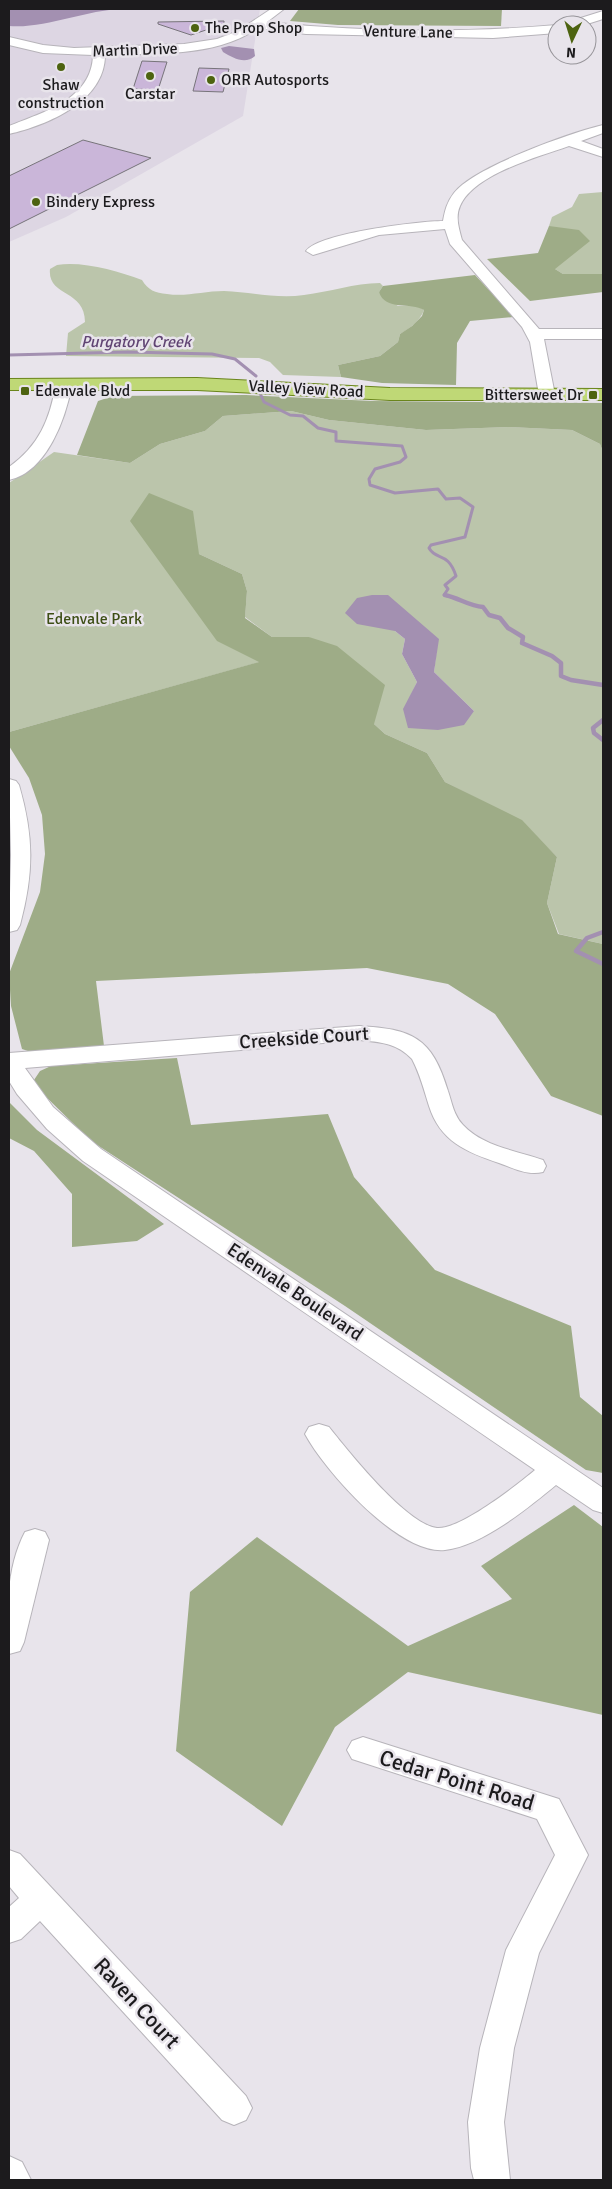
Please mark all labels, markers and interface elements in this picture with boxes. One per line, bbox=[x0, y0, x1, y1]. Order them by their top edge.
north arrow bbox=[547, 15, 597, 65]
place label: The Prop Shop bbox=[205, 18, 302, 38]
street label: Venture Lane bbox=[363, 21, 453, 43]
marker: The Prop Shop bbox=[189, 22, 201, 34]
street label: Martin Drive bbox=[92, 39, 178, 61]
text: N bbox=[566, 44, 577, 61]
marker: Shaw construction bbox=[55, 61, 67, 73]
marker: Carstar bbox=[144, 70, 156, 82]
place label: ORR Autosports bbox=[221, 70, 329, 90]
marker: ORR Autosports bbox=[205, 74, 217, 86]
place label: Shaw construction bbox=[18, 75, 104, 113]
place label: Carstar bbox=[125, 84, 175, 104]
place label: Bindery Express bbox=[46, 192, 155, 212]
marker: Bindery Express bbox=[30, 196, 42, 208]
water label: Purgatory Creek bbox=[81, 332, 193, 352]
street label: Valley View Road bbox=[248, 376, 364, 402]
place label: Edenvale Blvd bbox=[35, 381, 130, 401]
marker: Edenvale Blvd bbox=[19, 385, 31, 397]
place label: Bittersweet Dr bbox=[484, 385, 583, 405]
marker: Bittersweet Dr bbox=[587, 389, 599, 401]
park label: Edenvale Park bbox=[46, 609, 142, 629]
street label: Creekside Court bbox=[239, 1021, 370, 1054]
street label: Edenvale Boulevard bbox=[222, 1238, 368, 1346]
street label: Cedar Point Road bbox=[376, 1744, 538, 1816]
street label: Raven Court bbox=[88, 1952, 186, 2054]

